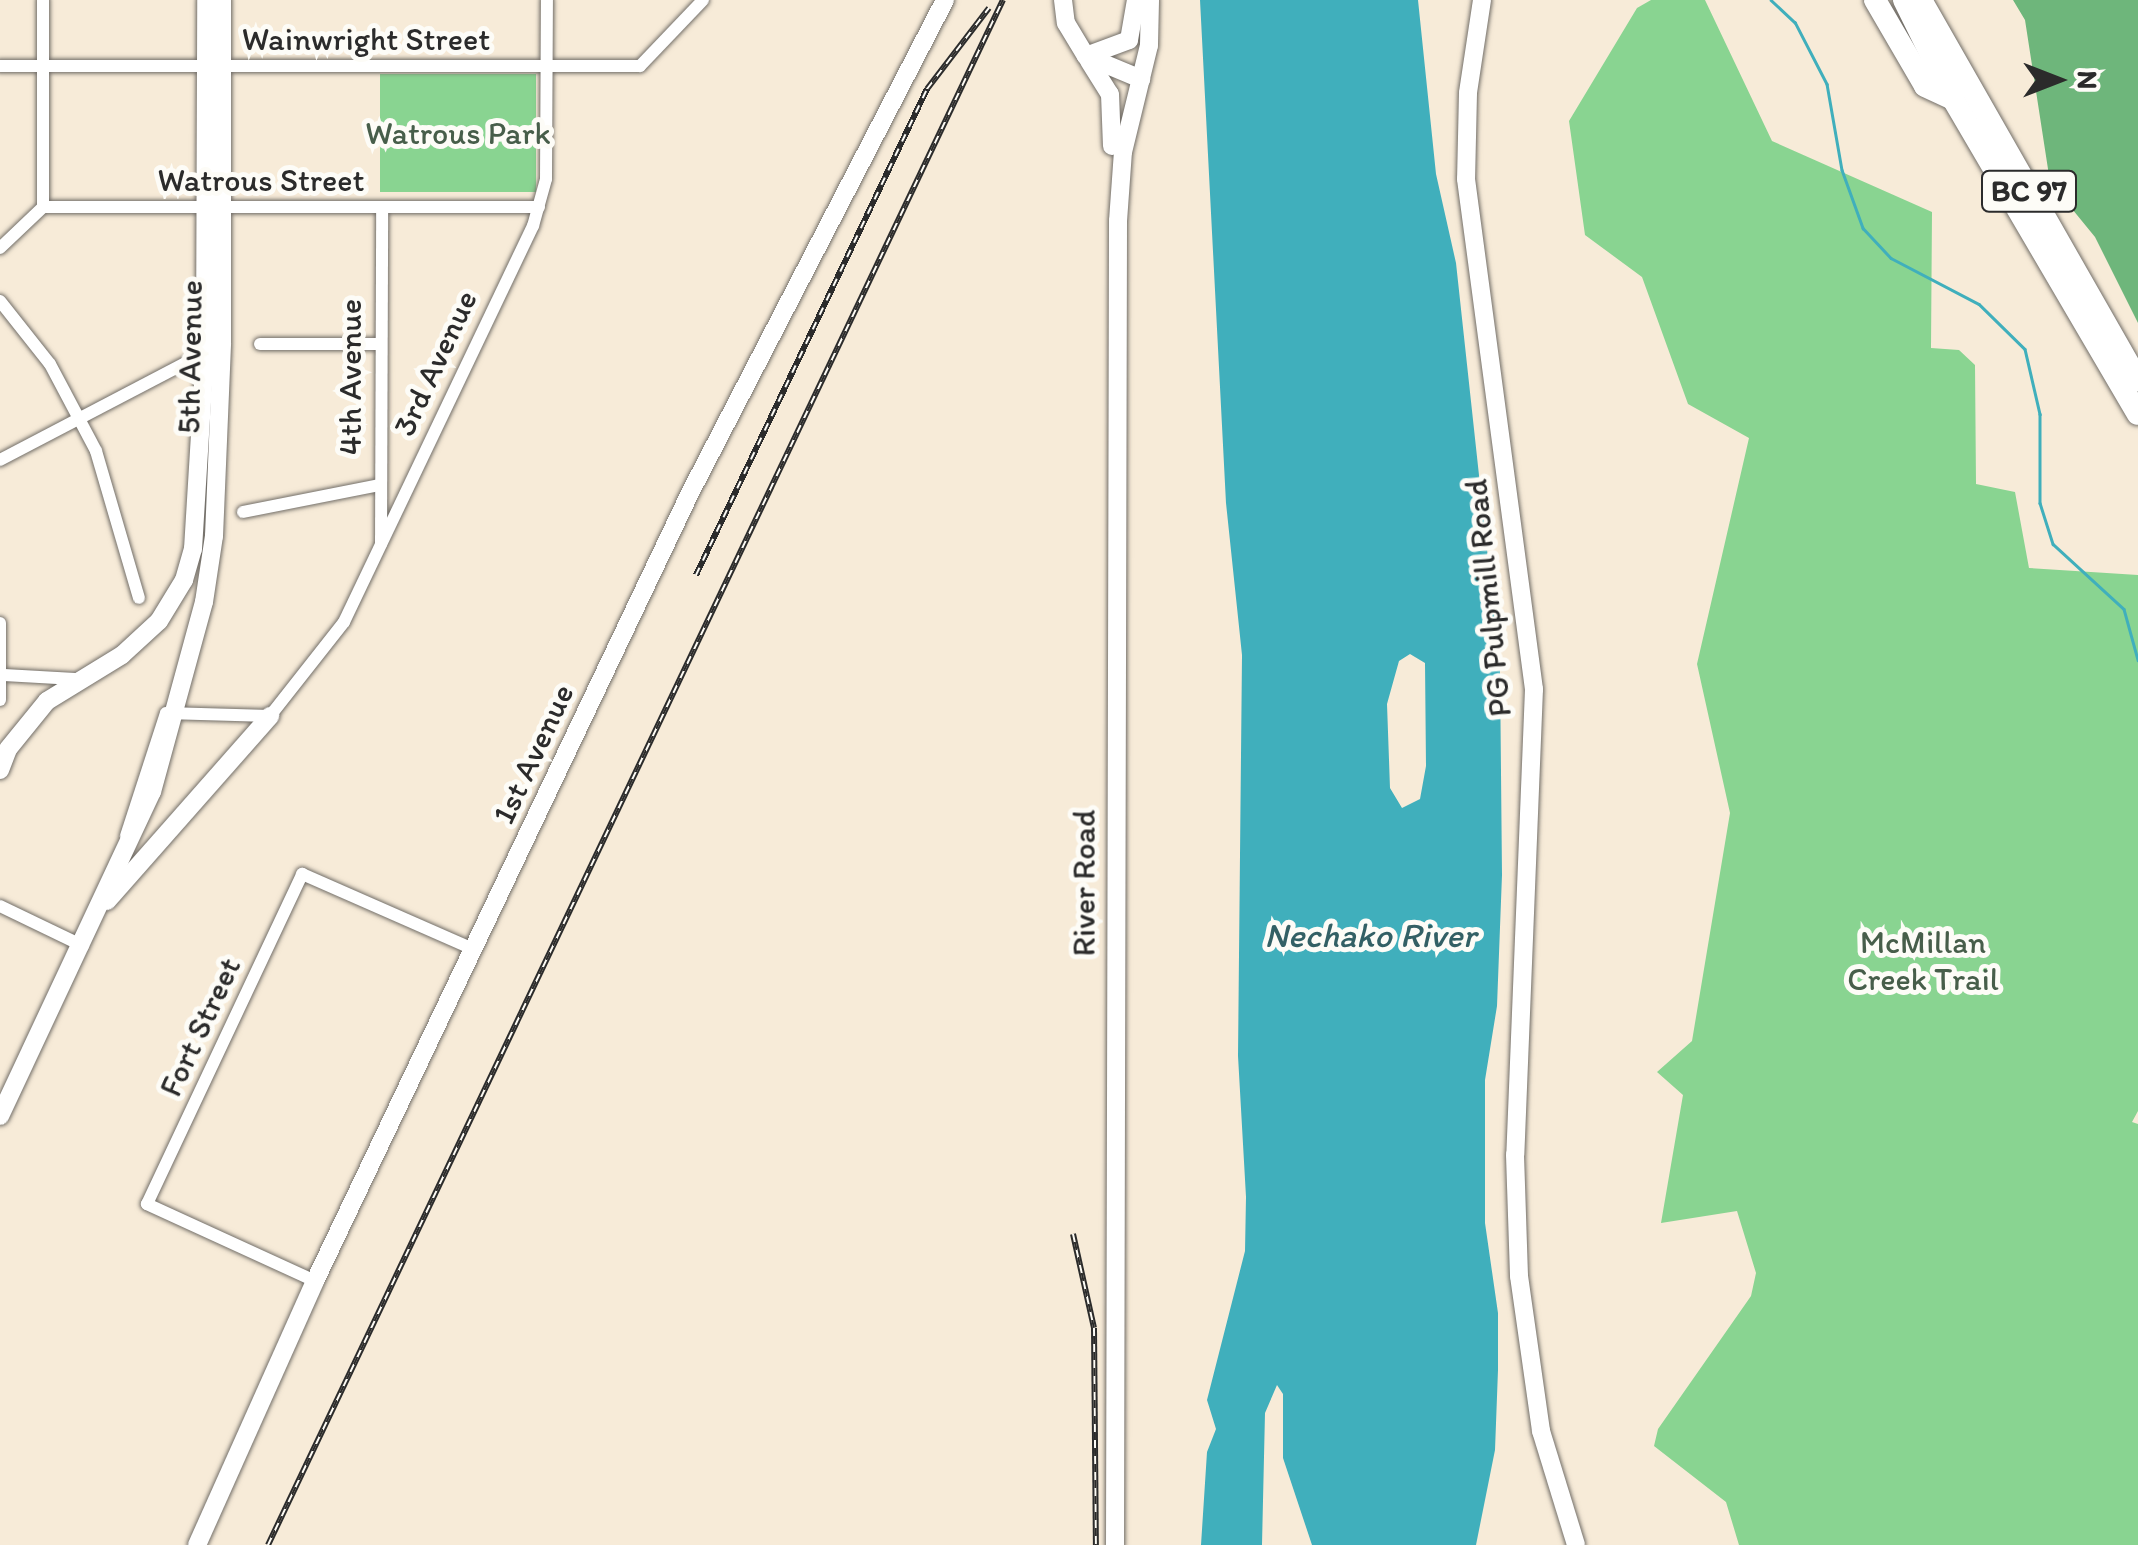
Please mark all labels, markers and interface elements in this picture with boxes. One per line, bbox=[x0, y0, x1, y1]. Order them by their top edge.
street label: Wainwright Street bbox=[242, 20, 490, 58]
north arrow bbox=[2008, 30, 2108, 130]
text: N bbox=[2071, 71, 2105, 89]
park label: Watrous Park bbox=[365, 114, 551, 152]
street label: Watrous Street bbox=[157, 161, 365, 199]
road number: BC 97 bbox=[1979, 166, 2079, 216]
street label: 5th Avenue bbox=[169, 280, 211, 434]
street label: 3rd Avenue bbox=[385, 285, 485, 441]
street label: 4th Avenue bbox=[331, 300, 369, 454]
street label: PG Pulpmill Road bbox=[1456, 478, 1520, 718]
street label: 1st Avenue bbox=[484, 679, 582, 829]
street label: River Road bbox=[1065, 810, 1103, 956]
water label: Nechako River bbox=[1264, 914, 1476, 956]
park label: McMillan Creek Trail bbox=[1848, 924, 1998, 999]
street label: Fort Street bbox=[151, 952, 249, 1102]

